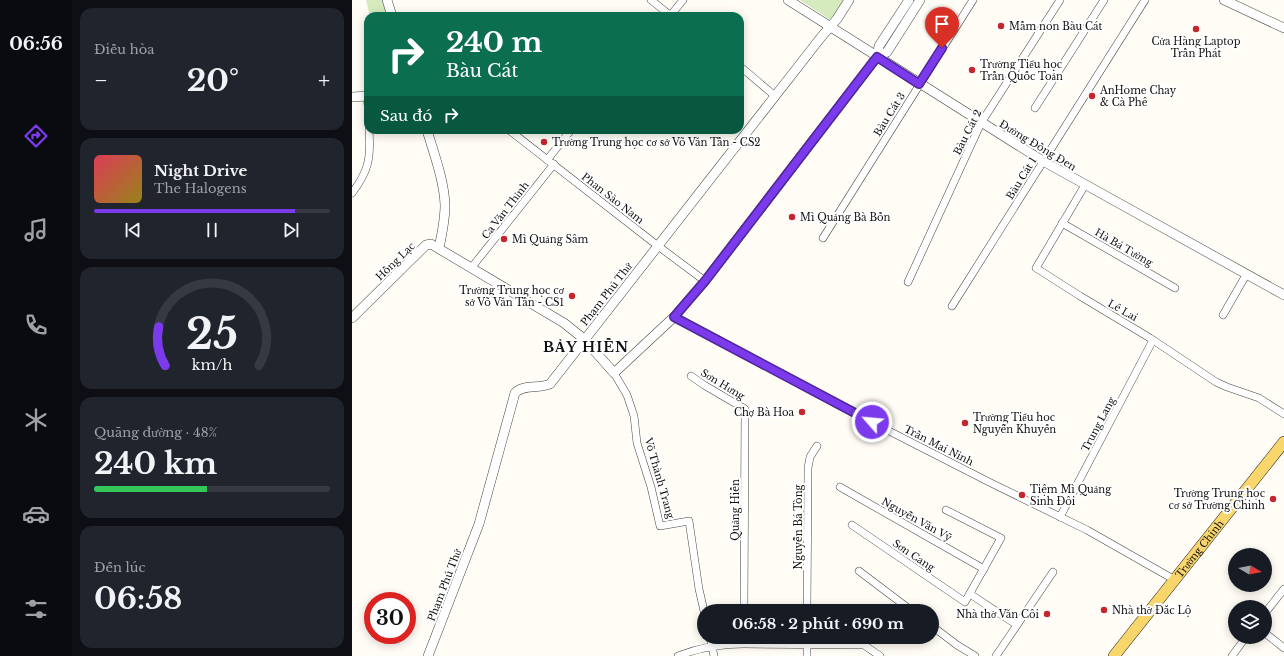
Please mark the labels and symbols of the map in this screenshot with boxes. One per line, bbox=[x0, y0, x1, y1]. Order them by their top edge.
pin bbox=[925, 7.0, 959, 48]
place label: Mầm non Bàu Cát bbox=[1009, 20, 1103, 33]
marker: Mầm non Bàu Cát bbox=[996, 21, 1006, 31]
marker: Cửa Hàng Laptop Trần Phát bbox=[1191, 24, 1201, 34]
place label: Cửa Hàng Laptop Trần Phát bbox=[1152, 35, 1241, 60]
place label: Trường Tiểu học Trần Quốc Toản bbox=[980, 58, 1063, 83]
marker: Trường Tiểu học Trần Quốc Toản bbox=[967, 65, 977, 75]
place label: AnHome Chay & Cà Phê bbox=[1099, 84, 1177, 109]
street label: Bàu Cát 3 bbox=[871, 90, 908, 139]
marker: AnHome Chay & Cà Phê bbox=[1087, 91, 1097, 101]
street label: Bàu Cát 2 bbox=[950, 107, 984, 157]
street label: Đường Đồng Đen bbox=[997, 117, 1079, 174]
place label: Trường Trung học cơ sở Võ Văn Tần - CS2 bbox=[552, 136, 761, 149]
marker: Trường Trung học cơ sở Võ Văn Tần - CS2 bbox=[539, 137, 549, 147]
street label: Bàu Cát 1 bbox=[1003, 155, 1040, 202]
street label: Phan Sào Nam bbox=[579, 170, 647, 227]
street label: Ca Văn Thỉnh bbox=[479, 179, 532, 242]
place label: Mì Quảng Bà Bốn bbox=[800, 211, 891, 224]
marker: Mì Quảng Bà Bốn bbox=[787, 212, 797, 222]
street label: Hà Bá Tường bbox=[1092, 226, 1156, 270]
place label: Mì Quảng Sâm bbox=[512, 233, 588, 246]
marker: Mì Quảng Sâm bbox=[499, 234, 509, 244]
street label: Hồng Lạc bbox=[373, 239, 418, 283]
street label: Phạm Phú Thứ bbox=[578, 260, 635, 328]
place label: Trường Trung học cơ sở Võ Văn Tần - CS1 bbox=[459, 284, 565, 309]
marker: Trường Trung học cơ sở Võ Văn Tần - CS1 bbox=[567, 291, 577, 301]
street label: Lê Lai bbox=[1106, 297, 1140, 324]
district label: BẢY HIỀN bbox=[543, 338, 629, 356]
street label: Sơn Hưng bbox=[698, 366, 748, 403]
street label: Trung Lang bbox=[1079, 394, 1119, 454]
position arrow bbox=[851, 401, 893, 443]
place label: Chợ Bà Hoa bbox=[734, 406, 794, 419]
marker: Chợ Bà Hoa bbox=[797, 407, 807, 417]
place label: Trường Tiểu học Nguyễn Khuyến bbox=[973, 411, 1056, 436]
marker: Trường Tiểu học Nguyễn Khuyến bbox=[960, 418, 970, 428]
street label: Trần Mai Ninh bbox=[902, 422, 976, 469]
street label: Võ Thành Trang bbox=[642, 435, 678, 521]
street label: Quảng Hiền bbox=[729, 479, 742, 541]
street label: Nguyễn Bá Tòng bbox=[792, 483, 805, 570]
place label: Tiệm Mì Quảng Sinh Đôi bbox=[1030, 483, 1112, 508]
place label: Trường Trung học cơ sở Trường Chinh bbox=[1169, 487, 1266, 512]
marker: Tiệm Mì Quảng Sinh Đôi bbox=[1017, 490, 1027, 500]
marker: Trường Trung học cơ sở Trường Chinh bbox=[1268, 494, 1278, 504]
street label: Nguyễn Văn Vỹ bbox=[879, 495, 955, 544]
street label: Trường Chinh bbox=[1173, 517, 1227, 581]
street label: Sơn Cang bbox=[890, 537, 938, 575]
street label: Phạm Phú Thứ bbox=[425, 547, 464, 623]
north arrow bbox=[1228, 548, 1272, 592]
speed limit sign: 30 bbox=[364, 592, 416, 644]
place label: Nhà thờ Đắc Lộ bbox=[1112, 604, 1192, 617]
marker: Nhà thờ Đắc Lộ bbox=[1099, 605, 1109, 615]
place label: Nhà thờ Văn Côi bbox=[956, 608, 1040, 621]
marker: Nhà thờ Văn Côi bbox=[1042, 609, 1052, 619]

